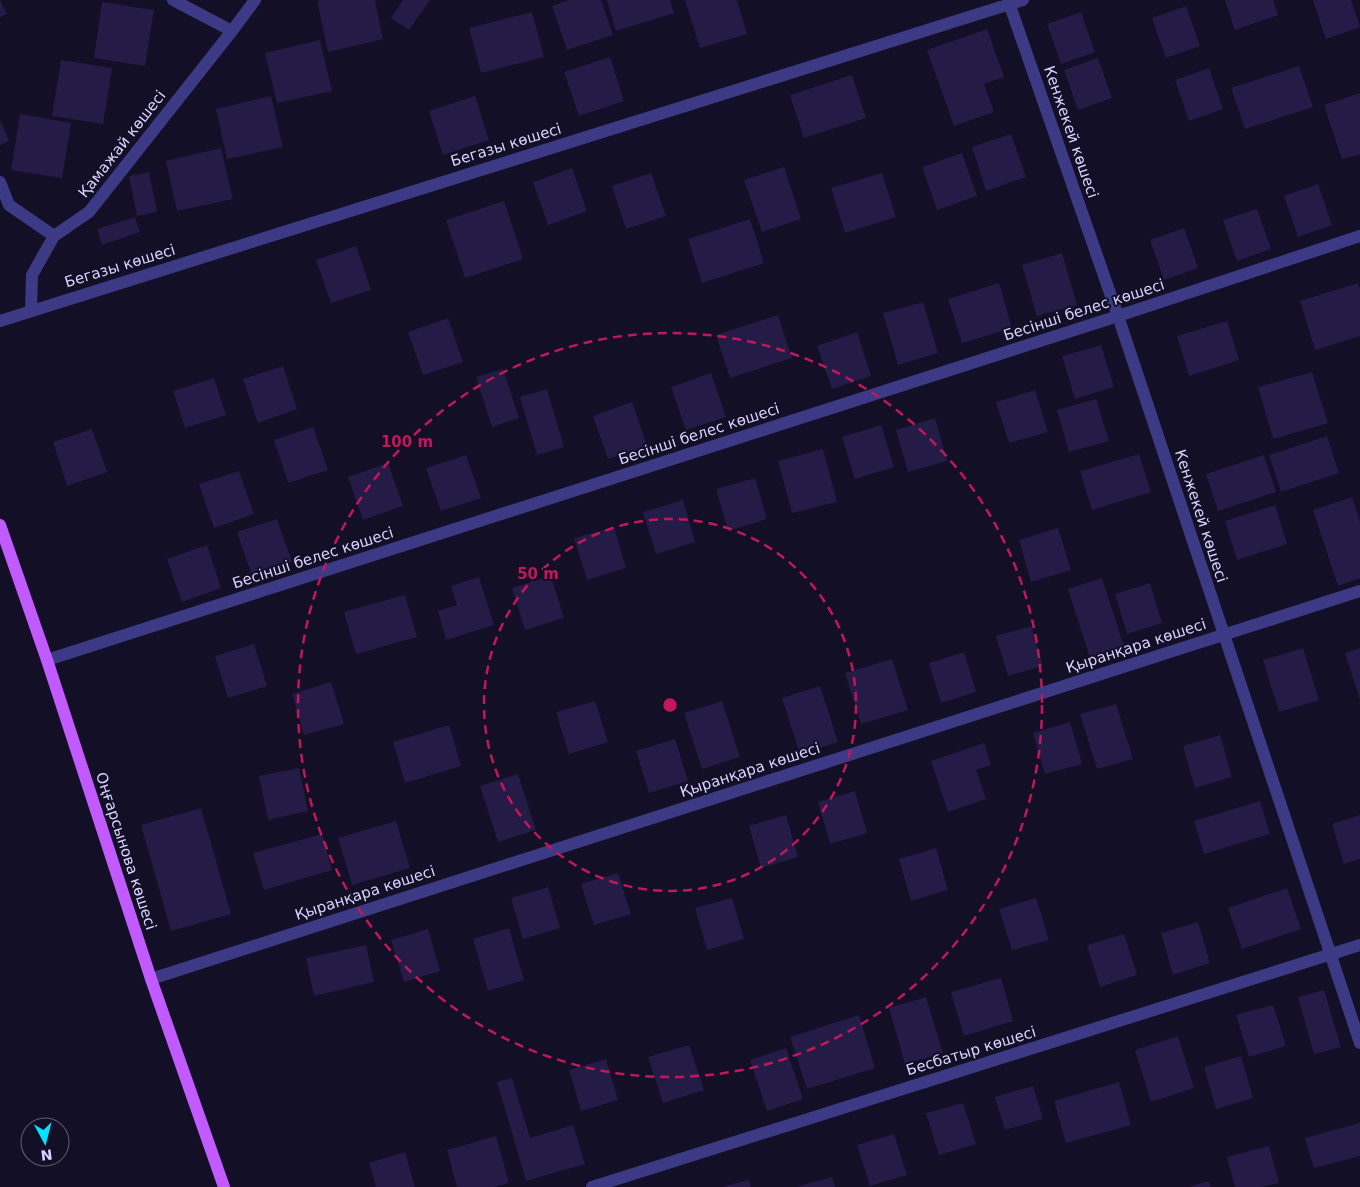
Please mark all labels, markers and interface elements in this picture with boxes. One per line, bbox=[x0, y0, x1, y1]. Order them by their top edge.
street label: Кенжекей көшесі bbox=[1040, 63, 1102, 201]
street label: Қамажай көшесі bbox=[75, 87, 169, 201]
street label: Бегазы көшесі bbox=[448, 120, 564, 170]
street label: Бегазы көшесі bbox=[62, 241, 178, 291]
street label: Бесінші белес көшесі bbox=[1001, 275, 1167, 345]
street label: Бесінші белес көшесі bbox=[616, 399, 782, 469]
text: 100 m bbox=[381, 433, 433, 451]
street label: Кенжекей көшесі bbox=[1171, 447, 1231, 585]
street label: Бесінші белес көшесі bbox=[230, 523, 396, 593]
text: 50 m bbox=[517, 565, 559, 583]
street label: Қыранқара көшесі bbox=[1064, 615, 1208, 677]
centre of rings bbox=[661, 696, 679, 714]
street label: Қыранқара көшесі bbox=[678, 739, 822, 801]
street label: Оңғарсынова көшесі bbox=[92, 770, 160, 932]
street label: Қыранқара көшесі bbox=[293, 862, 437, 924]
street label: Бесбатыр көшесі bbox=[904, 1023, 1038, 1079]
north arrow bbox=[20, 1117, 70, 1167]
text: N bbox=[40, 1146, 53, 1164]

